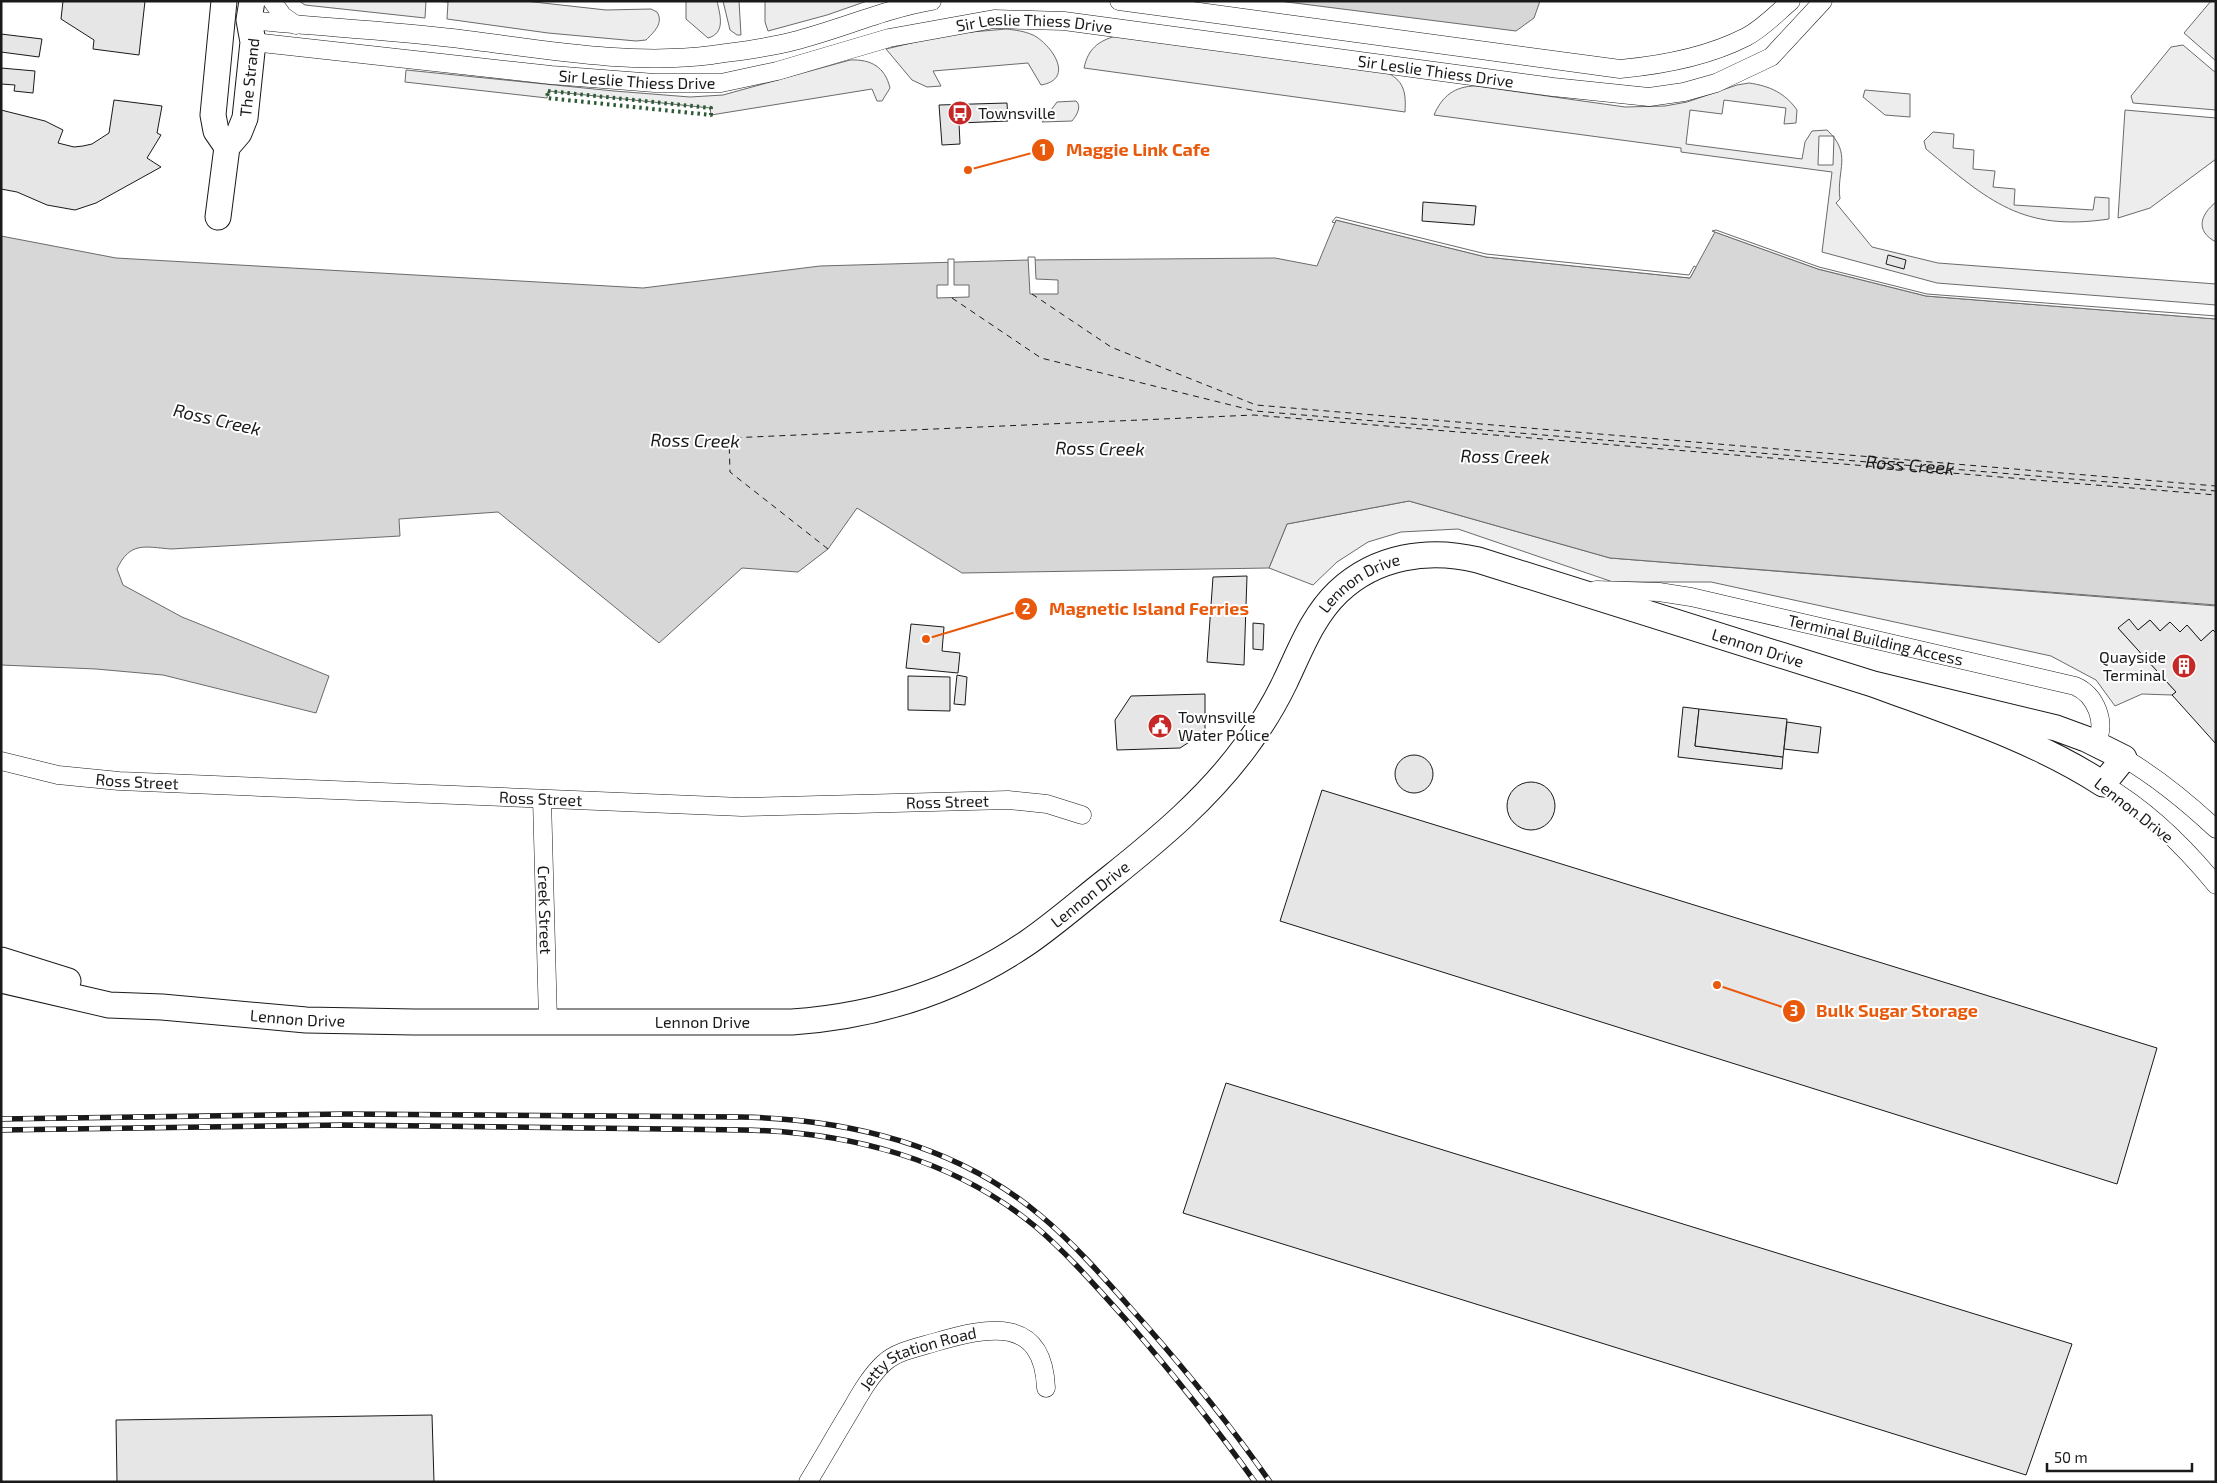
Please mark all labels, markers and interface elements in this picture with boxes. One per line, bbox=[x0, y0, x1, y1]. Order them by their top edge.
street label: Sir Leslie Thiess Drive bbox=[954, 9, 1114, 36]
street label: The Strand bbox=[235, 37, 262, 118]
street label: Sir Leslie Thiess Drive bbox=[1357, 51, 1515, 91]
street label: Sir Leslie Thiess Drive bbox=[558, 66, 715, 92]
bus stop icon: Townsville bbox=[947, 100, 973, 126]
place label: Townsville bbox=[978, 103, 1056, 122]
callout: Maggie Link Cafe bbox=[1031, 133, 1220, 166]
text: Maggie Link Cafe bbox=[1066, 138, 1210, 160]
text: 1 bbox=[1040, 140, 1046, 158]
water label: Ross Creek bbox=[171, 398, 263, 440]
water label: Ross Creek bbox=[650, 428, 740, 452]
water label: Ross Creek bbox=[1055, 436, 1145, 460]
water label: Ross Creek bbox=[1460, 444, 1550, 468]
water label: Ross Creek bbox=[1865, 450, 1955, 479]
street label: Lennon Drive bbox=[1314, 549, 1402, 616]
callout: Magnetic Island Ferries bbox=[1014, 592, 1259, 625]
text: Magnetic Island Ferries bbox=[1049, 597, 1249, 619]
text: 2 bbox=[1022, 599, 1031, 617]
street label: Terminal Building Access bbox=[1786, 610, 1965, 669]
street label: Lennon Drive bbox=[1710, 624, 1806, 671]
place label: Quayside Terminal bbox=[2099, 647, 2166, 684]
building icon: Quayside Terminal bbox=[2171, 653, 2197, 679]
place label: Townsville Water Police bbox=[1178, 707, 1270, 744]
public building icon: Townsville Water Police bbox=[1147, 713, 1173, 739]
street label: Ross Street bbox=[95, 769, 179, 792]
street label: Lennon Drive bbox=[2091, 773, 2178, 846]
street label: Ross Street bbox=[499, 787, 583, 809]
street label: Ross Street bbox=[906, 791, 989, 812]
street label: Lennon Drive bbox=[1047, 856, 1133, 931]
street label: Creek Street bbox=[535, 865, 556, 954]
callout: Bulk Sugar Storage bbox=[1781, 994, 1988, 1027]
text: Bulk Sugar Storage bbox=[1816, 999, 1978, 1021]
text: 3 bbox=[1790, 1001, 1798, 1019]
street label: Lennon Drive bbox=[249, 1005, 345, 1030]
street label: Lennon Drive bbox=[655, 1012, 750, 1031]
street label: Jetty Station Road bbox=[855, 1322, 978, 1394]
scale bar bbox=[2047, 1440, 2192, 1472]
text: 50 m bbox=[2054, 1448, 2088, 1466]

